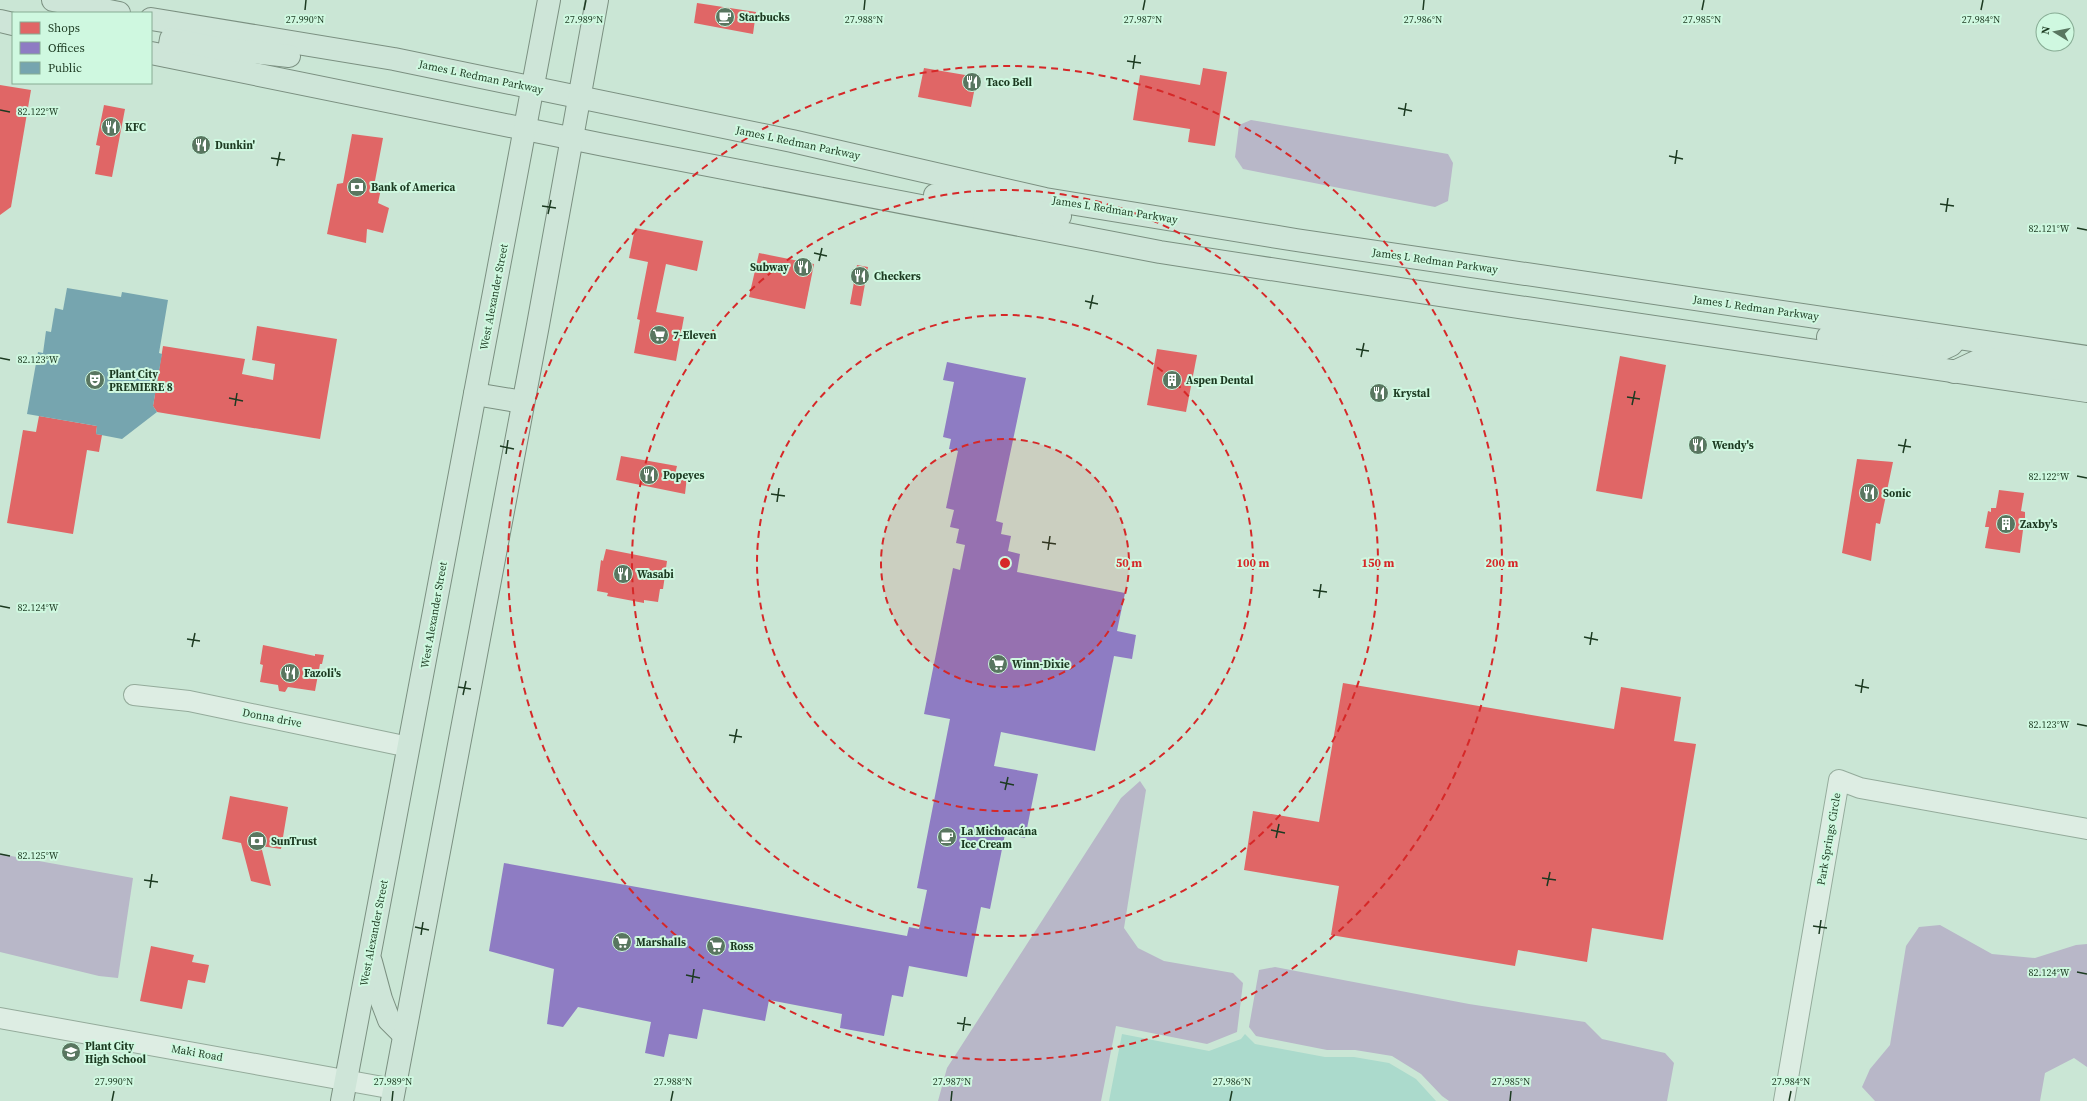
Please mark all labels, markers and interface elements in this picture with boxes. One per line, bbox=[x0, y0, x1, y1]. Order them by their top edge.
cafe icon: Starbucks bbox=[714, 6, 736, 28]
place label: Starbucks bbox=[739, 10, 790, 25]
legend bbox=[12, 12, 152, 84]
north arrow bbox=[2035, 12, 2075, 52]
text: 27.990°N bbox=[286, 13, 324, 26]
text: 27.989°N bbox=[565, 13, 603, 26]
text: 27.988°N bbox=[845, 13, 883, 26]
text: 27.987°N bbox=[1124, 13, 1162, 26]
text: 27.986°N bbox=[1404, 13, 1442, 26]
text: 27.985°N bbox=[1683, 13, 1721, 26]
text: 27.984°N bbox=[1962, 13, 2000, 26]
text: Shops bbox=[48, 20, 80, 36]
text: N bbox=[2038, 25, 2054, 36]
text: Offices bbox=[48, 40, 85, 56]
street label: James L Redman Parkway bbox=[416, 56, 545, 98]
text: Public bbox=[48, 60, 82, 76]
restaurant icon: Taco Bell bbox=[961, 71, 983, 93]
place label: Taco Bell bbox=[986, 75, 1033, 90]
text: 82.122°W bbox=[18, 105, 59, 118]
restaurant icon: KFC bbox=[100, 116, 122, 138]
place label: KFC bbox=[125, 120, 146, 135]
street label: James L Redman Parkway bbox=[733, 122, 862, 164]
restaurant icon: Dunkin' bbox=[190, 134, 212, 156]
place label: Dunkin' bbox=[215, 138, 255, 153]
bank icon: Bank of America bbox=[346, 176, 368, 198]
place label: Bank of America bbox=[371, 180, 456, 195]
street label: James L Redman Parkway bbox=[1050, 193, 1179, 227]
text: 82.121°W bbox=[2029, 222, 2070, 235]
street label: West Alexander Street bbox=[476, 242, 512, 351]
street label: James L Redman Parkway bbox=[1370, 245, 1499, 277]
restaurant icon: Subway bbox=[792, 256, 814, 278]
place label: Subway bbox=[750, 260, 789, 275]
restaurant icon: Checkers bbox=[849, 265, 871, 287]
place label: Checkers bbox=[874, 269, 921, 284]
street label: James L Redman Parkway bbox=[1691, 292, 1820, 324]
supermarket icon: 7-Eleven bbox=[648, 324, 670, 346]
place label: 7-Eleven bbox=[673, 328, 717, 343]
text: 82.123°W bbox=[18, 353, 59, 366]
place label: Plant City PREMIERE 8 bbox=[109, 367, 173, 395]
theatre icon: Plant City PREMIERE 8 bbox=[84, 369, 106, 391]
building icon: Aspen Dental bbox=[1161, 369, 1183, 391]
place label: Aspen Dental bbox=[1186, 373, 1254, 388]
restaurant icon: Krystal bbox=[1368, 382, 1390, 404]
place label: Krystal bbox=[1393, 386, 1430, 401]
restaurant icon: Wendy's bbox=[1687, 434, 1709, 456]
place label: Wendy's bbox=[1712, 438, 1754, 453]
restaurant icon: Popeyes bbox=[638, 464, 660, 486]
place label: Popeyes bbox=[663, 468, 704, 483]
text: 82.122°W bbox=[2029, 470, 2070, 483]
restaurant icon: Sonic bbox=[1858, 482, 1880, 504]
place label: Sonic bbox=[1883, 486, 1911, 501]
building icon: Zaxby's bbox=[1995, 513, 2017, 535]
place label: Zaxby's bbox=[2020, 517, 2058, 532]
text: 50 m bbox=[1116, 555, 1142, 571]
text: 100 m bbox=[1237, 555, 1270, 571]
text: 150 m bbox=[1362, 555, 1395, 571]
text: 200 m bbox=[1486, 555, 1519, 571]
centre of rings bbox=[998, 556, 1012, 570]
street label: West Alexander Street bbox=[417, 560, 451, 669]
restaurant icon: Wasabi bbox=[612, 563, 634, 585]
place label: Wasabi bbox=[637, 567, 674, 582]
text: 82.124°W bbox=[18, 601, 59, 614]
supermarket icon: Winn-Dixie bbox=[987, 653, 1009, 675]
place label: Winn-Dixie bbox=[1012, 657, 1070, 672]
restaurant icon: Fazoli's bbox=[279, 662, 301, 684]
place label: Fazoli's bbox=[304, 666, 341, 681]
street label: Donna drive bbox=[241, 705, 303, 731]
text: 82.123°W bbox=[2029, 718, 2070, 731]
street label: Park Springs Circle bbox=[1813, 791, 1845, 886]
place label: La Michoacána Ice Cream bbox=[961, 824, 1037, 852]
cafe icon: La Michoacána Ice Cream bbox=[936, 826, 958, 848]
bank icon: SunTrust bbox=[246, 830, 268, 852]
place label: SunTrust bbox=[271, 834, 318, 849]
text: 82.125°W bbox=[18, 849, 59, 862]
street label: West Alexander Street bbox=[356, 878, 392, 987]
supermarket icon: Marshalls bbox=[611, 931, 633, 953]
place label: Marshalls bbox=[636, 935, 686, 950]
supermarket icon: Ross bbox=[705, 935, 727, 957]
place label: Ross bbox=[730, 939, 754, 954]
text: 82.124°W bbox=[2029, 966, 2070, 979]
place label: Plant City High School bbox=[85, 1039, 147, 1067]
school or university icon: Plant City High School bbox=[60, 1041, 82, 1063]
street label: Maki Road bbox=[170, 1041, 225, 1065]
text: 27.990°N bbox=[95, 1075, 133, 1088]
text: 27.989°N bbox=[374, 1075, 412, 1088]
text: 27.988°N bbox=[654, 1075, 692, 1088]
text: 27.987°N bbox=[933, 1075, 971, 1088]
text: 27.986°N bbox=[1213, 1075, 1251, 1088]
text: 27.985°N bbox=[1492, 1075, 1530, 1088]
text: 27.984°N bbox=[1772, 1075, 1810, 1088]

